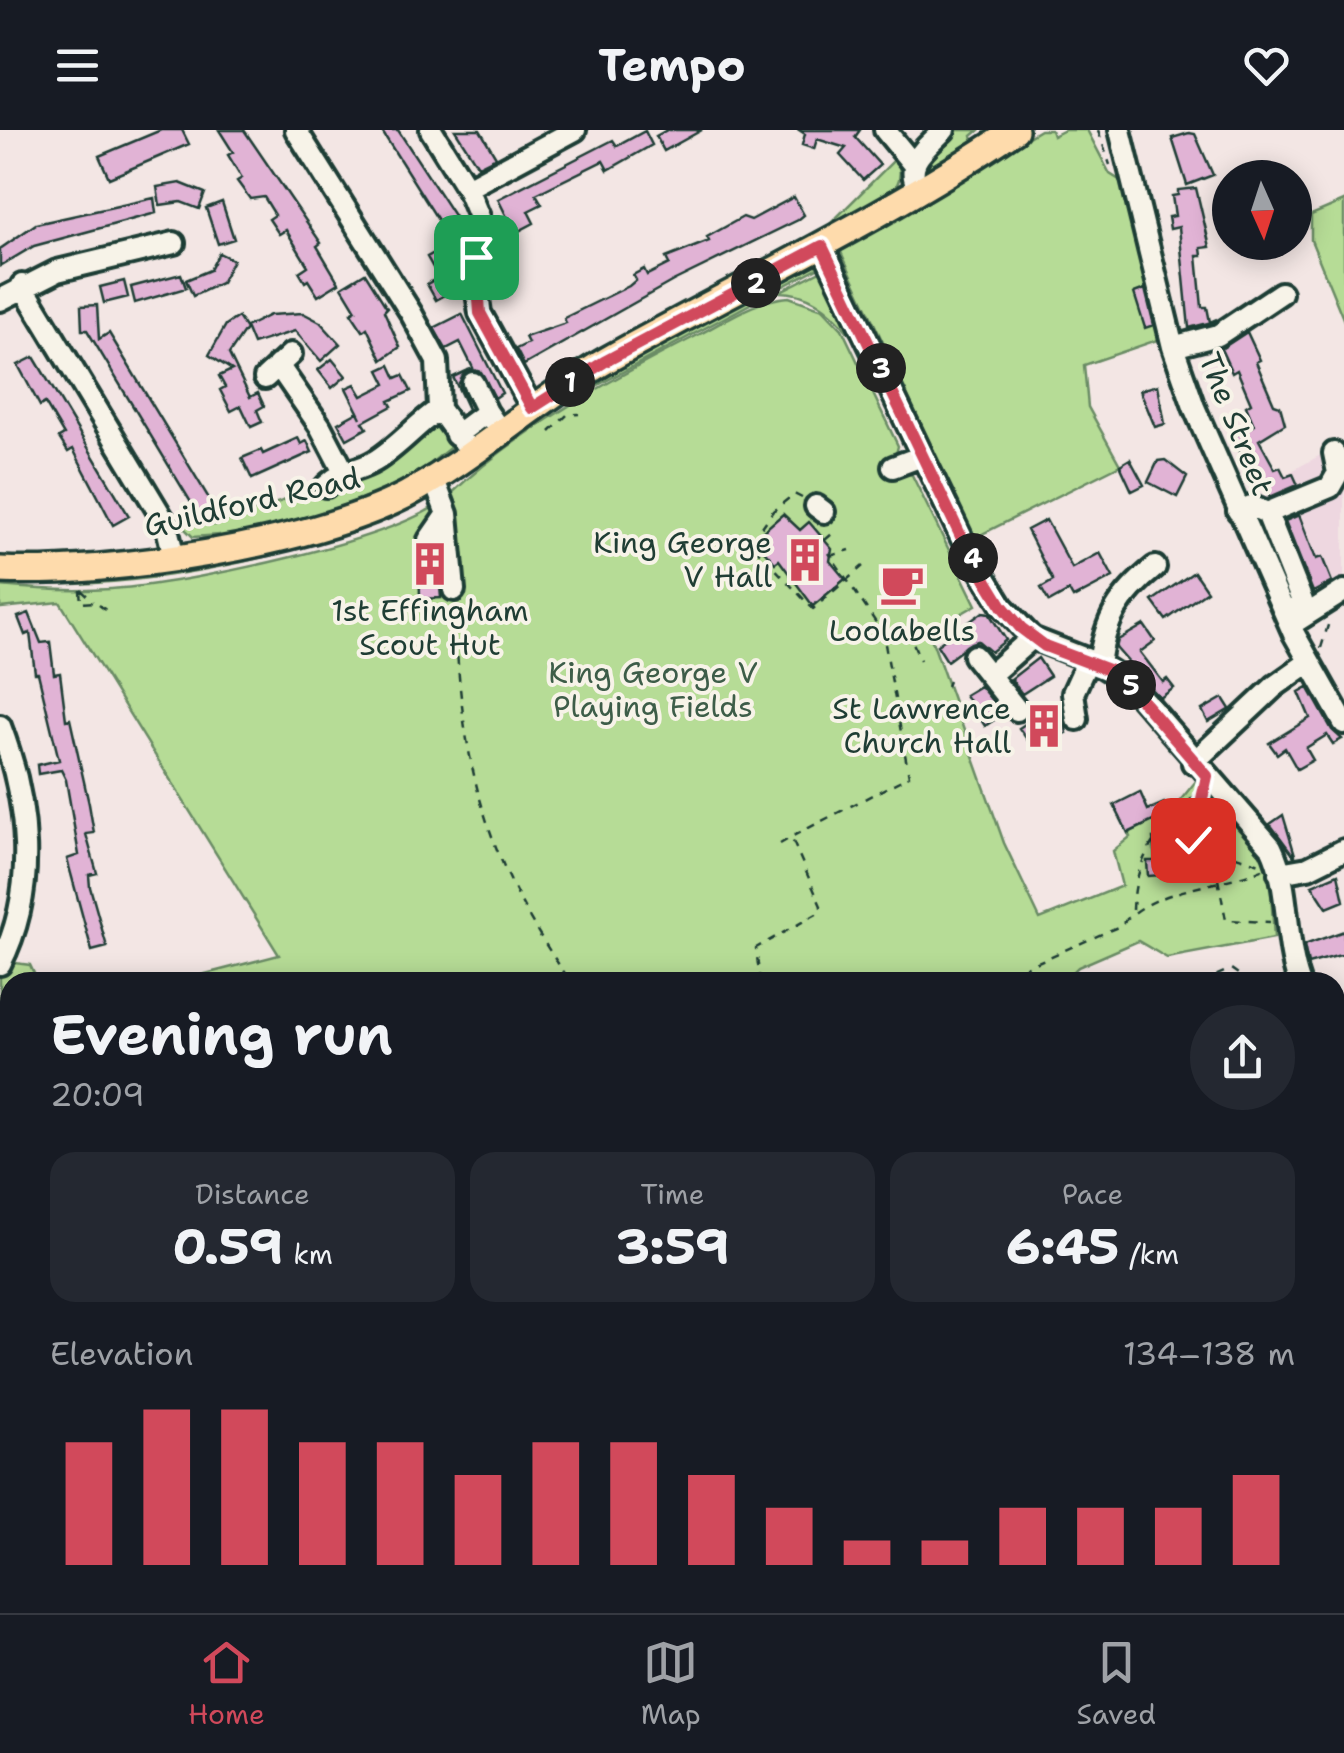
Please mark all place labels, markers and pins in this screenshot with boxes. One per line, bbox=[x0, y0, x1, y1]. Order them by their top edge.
pin bbox=[434, 215, 519, 300]
pin: 2 bbox=[731, 258, 781, 308]
pin: 3 bbox=[856, 343, 906, 393]
pin: 1 bbox=[545, 357, 595, 407]
place label: King George V Hall bbox=[593, 522, 772, 597]
pin: 4 bbox=[948, 533, 998, 583]
building icon: King George V Hall bbox=[781, 536, 829, 584]
building icon: 1st Effingham Scout Hut bbox=[406, 540, 454, 588]
cafe icon: Loolabells bbox=[878, 560, 926, 608]
place label: 1st Effingham Scout Hut bbox=[331, 590, 529, 665]
place label: Loolabells bbox=[829, 610, 975, 651]
pin: 5 bbox=[1106, 660, 1156, 710]
place label: St Lawrence Church Hall bbox=[832, 688, 1011, 763]
building icon: St Lawrence Church Hall bbox=[1020, 702, 1068, 750]
pin bbox=[1151, 798, 1236, 883]

